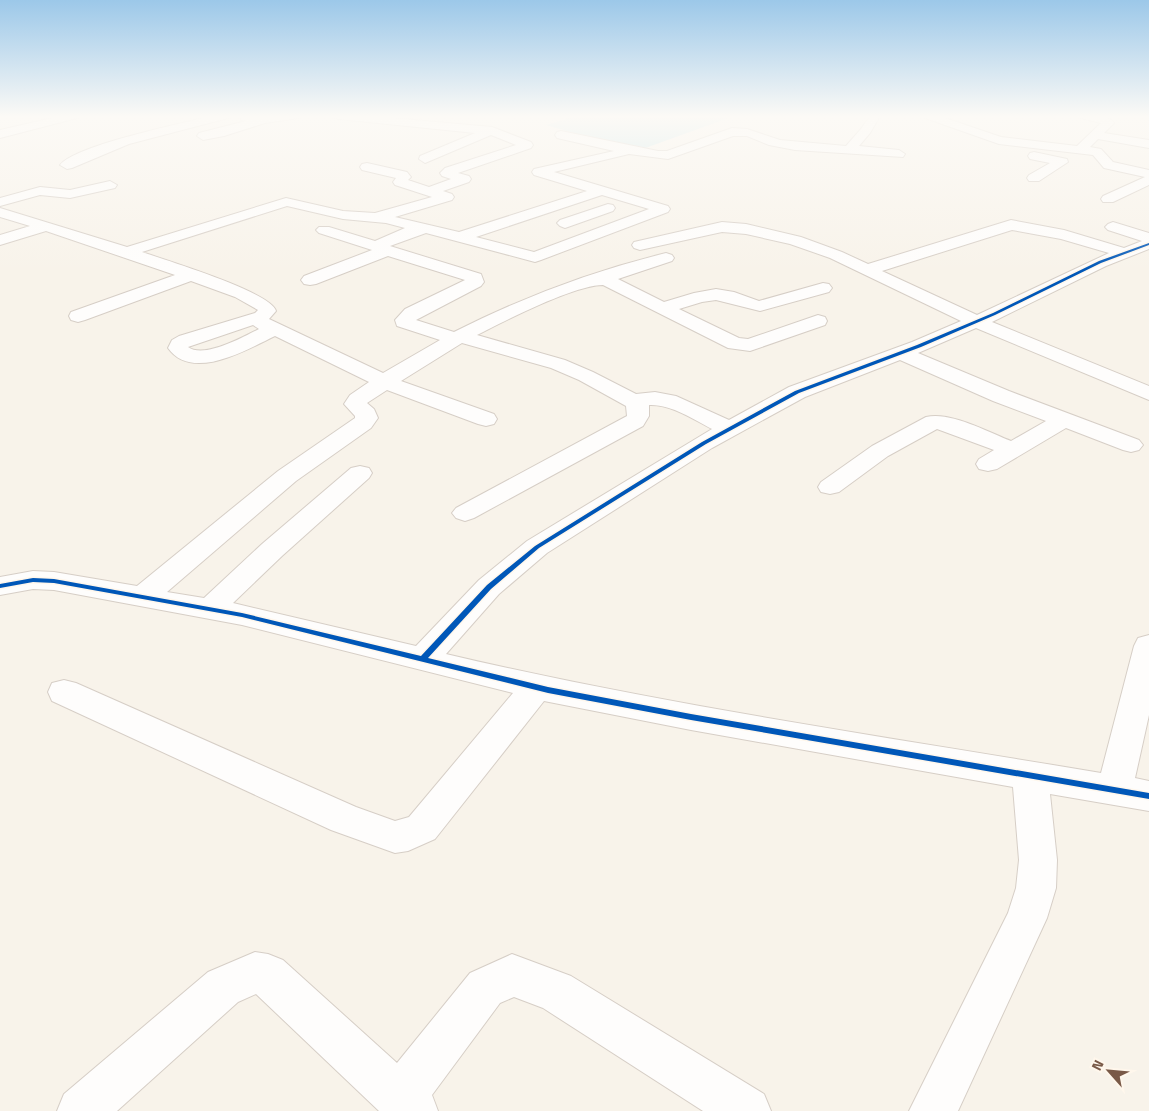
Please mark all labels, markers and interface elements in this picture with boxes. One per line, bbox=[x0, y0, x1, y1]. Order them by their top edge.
north arrow bbox=[1084, 1046, 1134, 1096]
text: N bbox=[1085, 1056, 1109, 1074]

